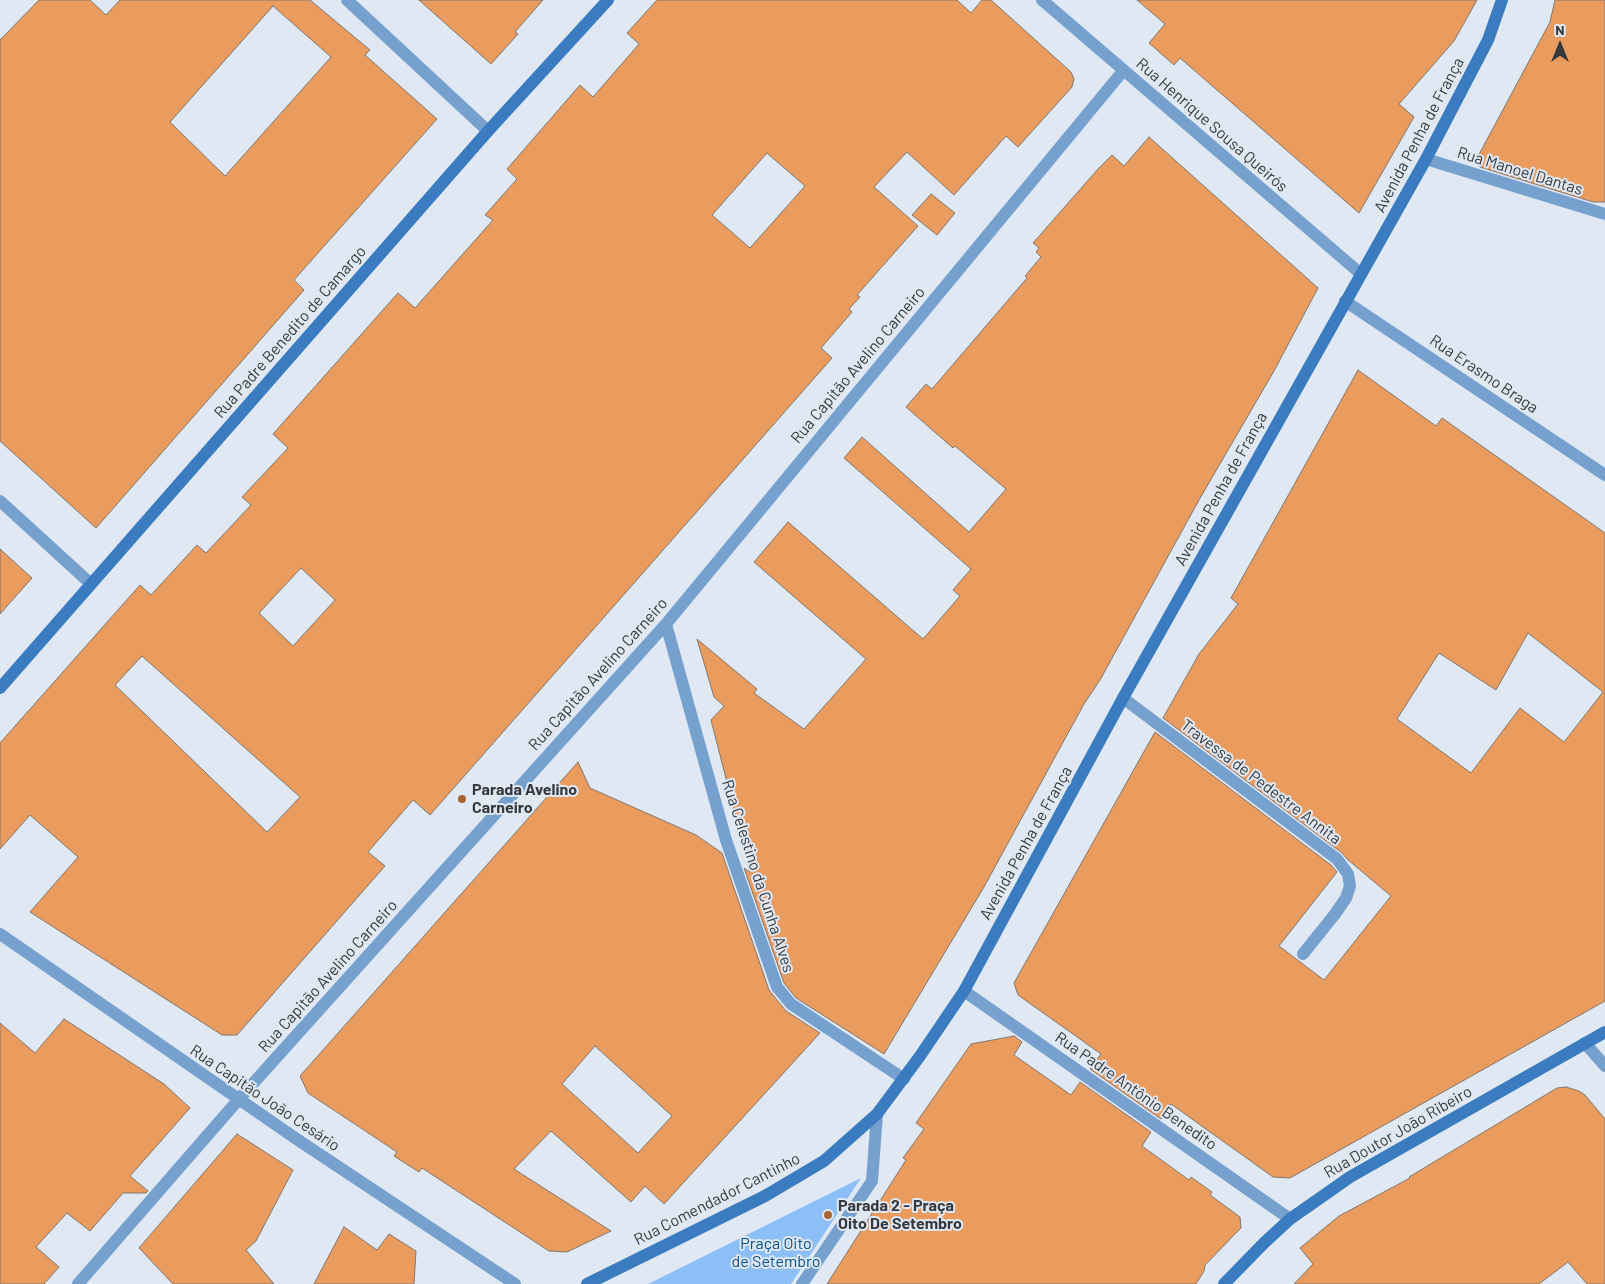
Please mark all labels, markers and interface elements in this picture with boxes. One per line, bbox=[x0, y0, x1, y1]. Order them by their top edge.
north arrow bbox=[1535, 20, 1585, 70]
text: N bbox=[1555, 21, 1565, 38]
street label: Rua Henrique Sousa Queirós bbox=[1132, 54, 1292, 196]
street label: Avenida Penha de França bbox=[1370, 54, 1468, 216]
street label: Rua Manoel Dantas bbox=[1455, 143, 1585, 199]
street label: Rua Padre Benedito de Camargo bbox=[210, 242, 370, 422]
street label: Rua Capitão Avelino Carneiro bbox=[787, 283, 929, 447]
street label: Rua Erasmo Braga bbox=[1426, 331, 1542, 417]
street label: Avenida Penha de França bbox=[1171, 409, 1271, 569]
street label: Rua Capitão Avelino Carneiro bbox=[524, 594, 672, 754]
street label: Travessa de Pedestre Annita bbox=[1177, 715, 1345, 849]
street label: Avenida Penha de França bbox=[976, 763, 1076, 923]
street label: Rua Celestino da Cunha Alves bbox=[718, 777, 798, 975]
place label: Parada Avelino Carneiro bbox=[472, 780, 577, 818]
marker: Parada Avelino Carneiro bbox=[456, 793, 468, 805]
street label: Rua Capitão Avelino Carneiro bbox=[254, 896, 402, 1056]
street label: Rua Padre Antônio Benedito bbox=[1051, 1028, 1221, 1154]
street label: Rua Capitão João Cesário bbox=[186, 1041, 344, 1155]
street label: Rua Doutor João Ribeiro bbox=[1321, 1082, 1475, 1182]
street label: Rua Comendador Cantinho bbox=[631, 1149, 803, 1249]
place label: Parada 2 - Praça Oito De Setembro bbox=[838, 1196, 962, 1234]
marker: Parada 2 - Praça Oito De Setembro bbox=[822, 1209, 834, 1221]
park label: Praça Oito de Setembro bbox=[732, 1234, 820, 1272]

